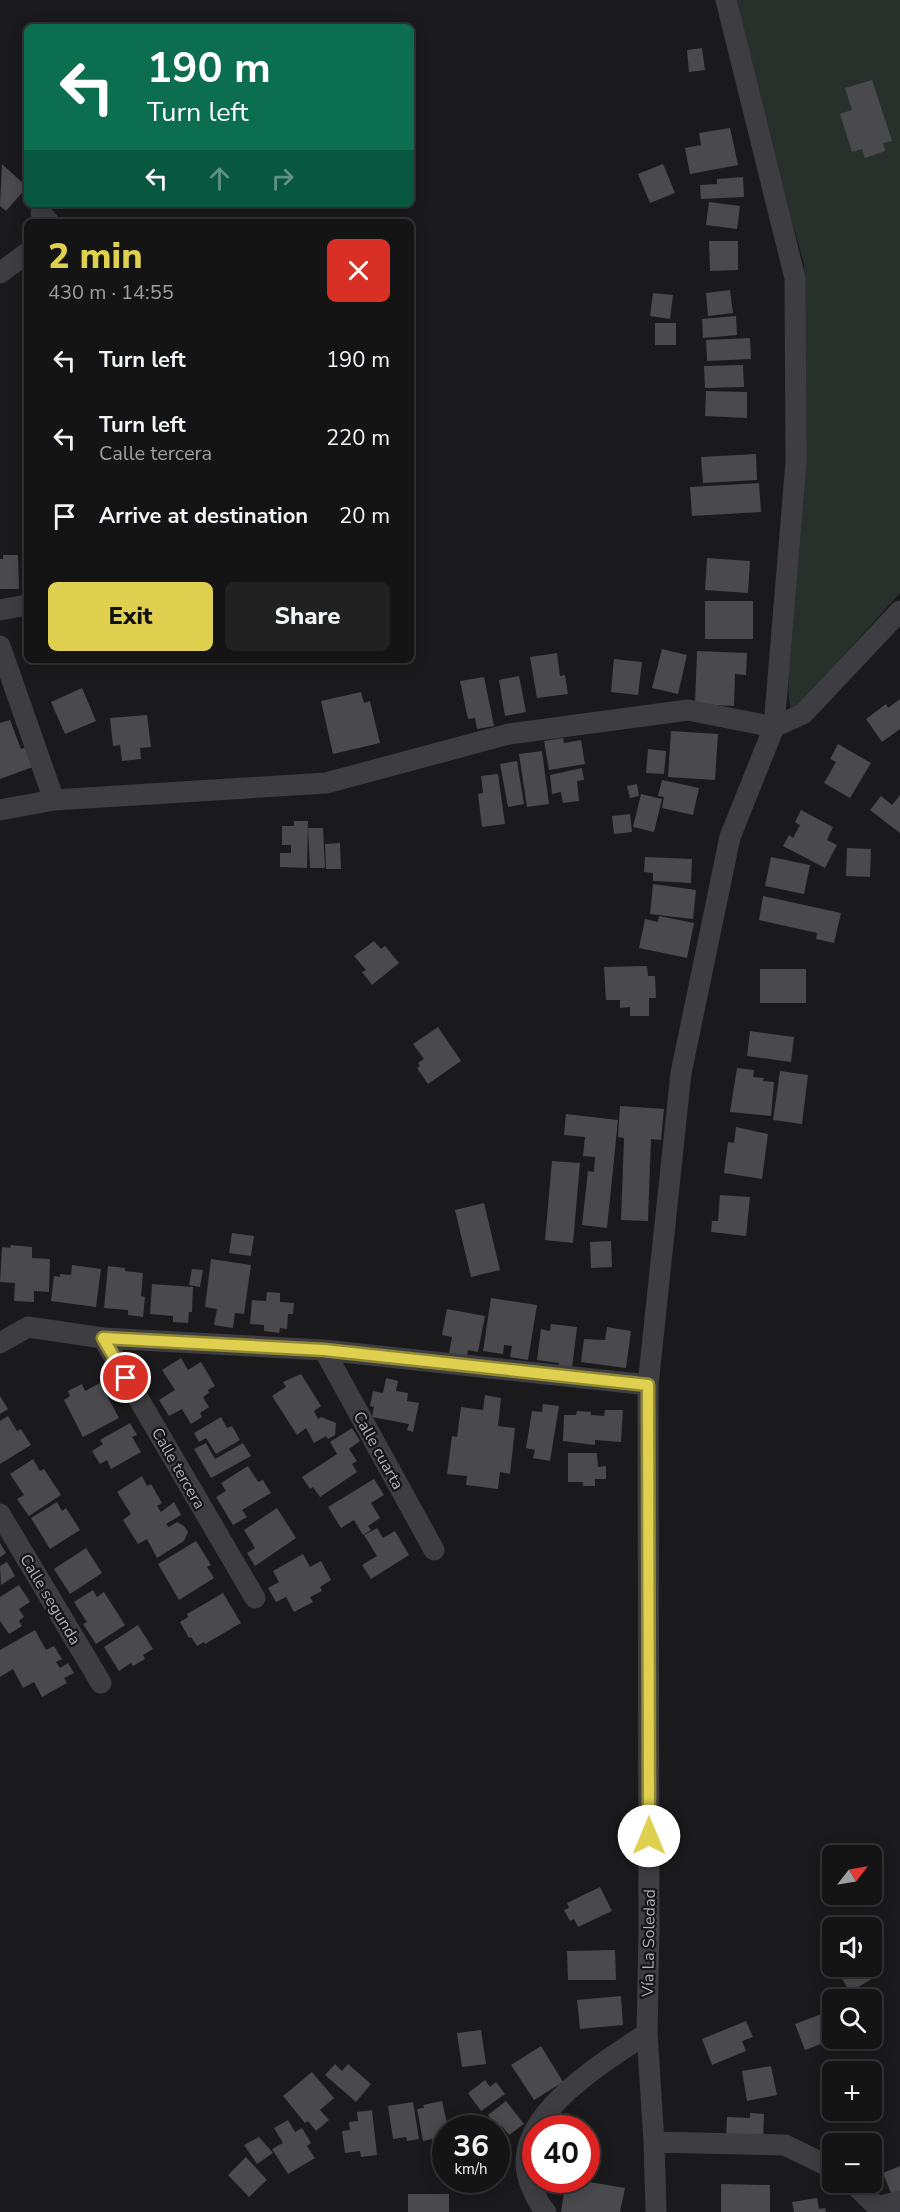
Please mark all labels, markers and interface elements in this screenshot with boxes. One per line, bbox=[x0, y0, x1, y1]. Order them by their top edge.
text: 190 m bbox=[147, 40, 271, 97]
icon: left bbox=[48, 48, 126, 126]
text: Turn left bbox=[147, 94, 248, 131]
icon: left bbox=[140, 162, 173, 195]
icon: ahead bbox=[203, 162, 236, 195]
icon: right bbox=[266, 162, 299, 195]
text: 2 min bbox=[48, 232, 143, 281]
button: close bbox=[327, 239, 390, 302]
text: 430 m · 14:55 bbox=[48, 279, 174, 306]
icon: left bbox=[48, 344, 81, 377]
text: Turn left bbox=[99, 345, 186, 375]
text: 190 m bbox=[326, 345, 390, 375]
text: Turn left bbox=[99, 410, 186, 440]
icon: left bbox=[48, 422, 81, 455]
text: 220 m bbox=[326, 423, 390, 453]
text: Calle tercera bbox=[99, 440, 212, 467]
icon: arrive bbox=[48, 500, 81, 533]
text: Arrive at destination bbox=[99, 501, 308, 531]
text: 20 m bbox=[339, 501, 390, 531]
button: Exit bbox=[48, 582, 213, 651]
button: Share bbox=[225, 582, 390, 651]
pin bbox=[100, 1352, 151, 1403]
icon: arrive bbox=[109, 1361, 142, 1394]
street label: Calle cuarta bbox=[348, 1407, 409, 1493]
street label: Calle tercera bbox=[146, 1424, 210, 1513]
street label: Calle segunda bbox=[14, 1550, 86, 1649]
position arrow bbox=[617, 1804, 681, 1868]
north arrow bbox=[822, 1845, 882, 1905]
map controls bbox=[822, 1845, 882, 2193]
street label: Vía La Soledad bbox=[637, 1889, 661, 1998]
button: sound bbox=[822, 1917, 882, 1977]
button: search bbox=[822, 1989, 882, 2049]
button: + bbox=[822, 2061, 882, 2121]
speed limit sign: 40 bbox=[522, 2115, 600, 2193]
text: 36 bbox=[453, 2126, 489, 2167]
button: − bbox=[822, 2133, 882, 2193]
text: km/h bbox=[454, 2159, 488, 2179]

